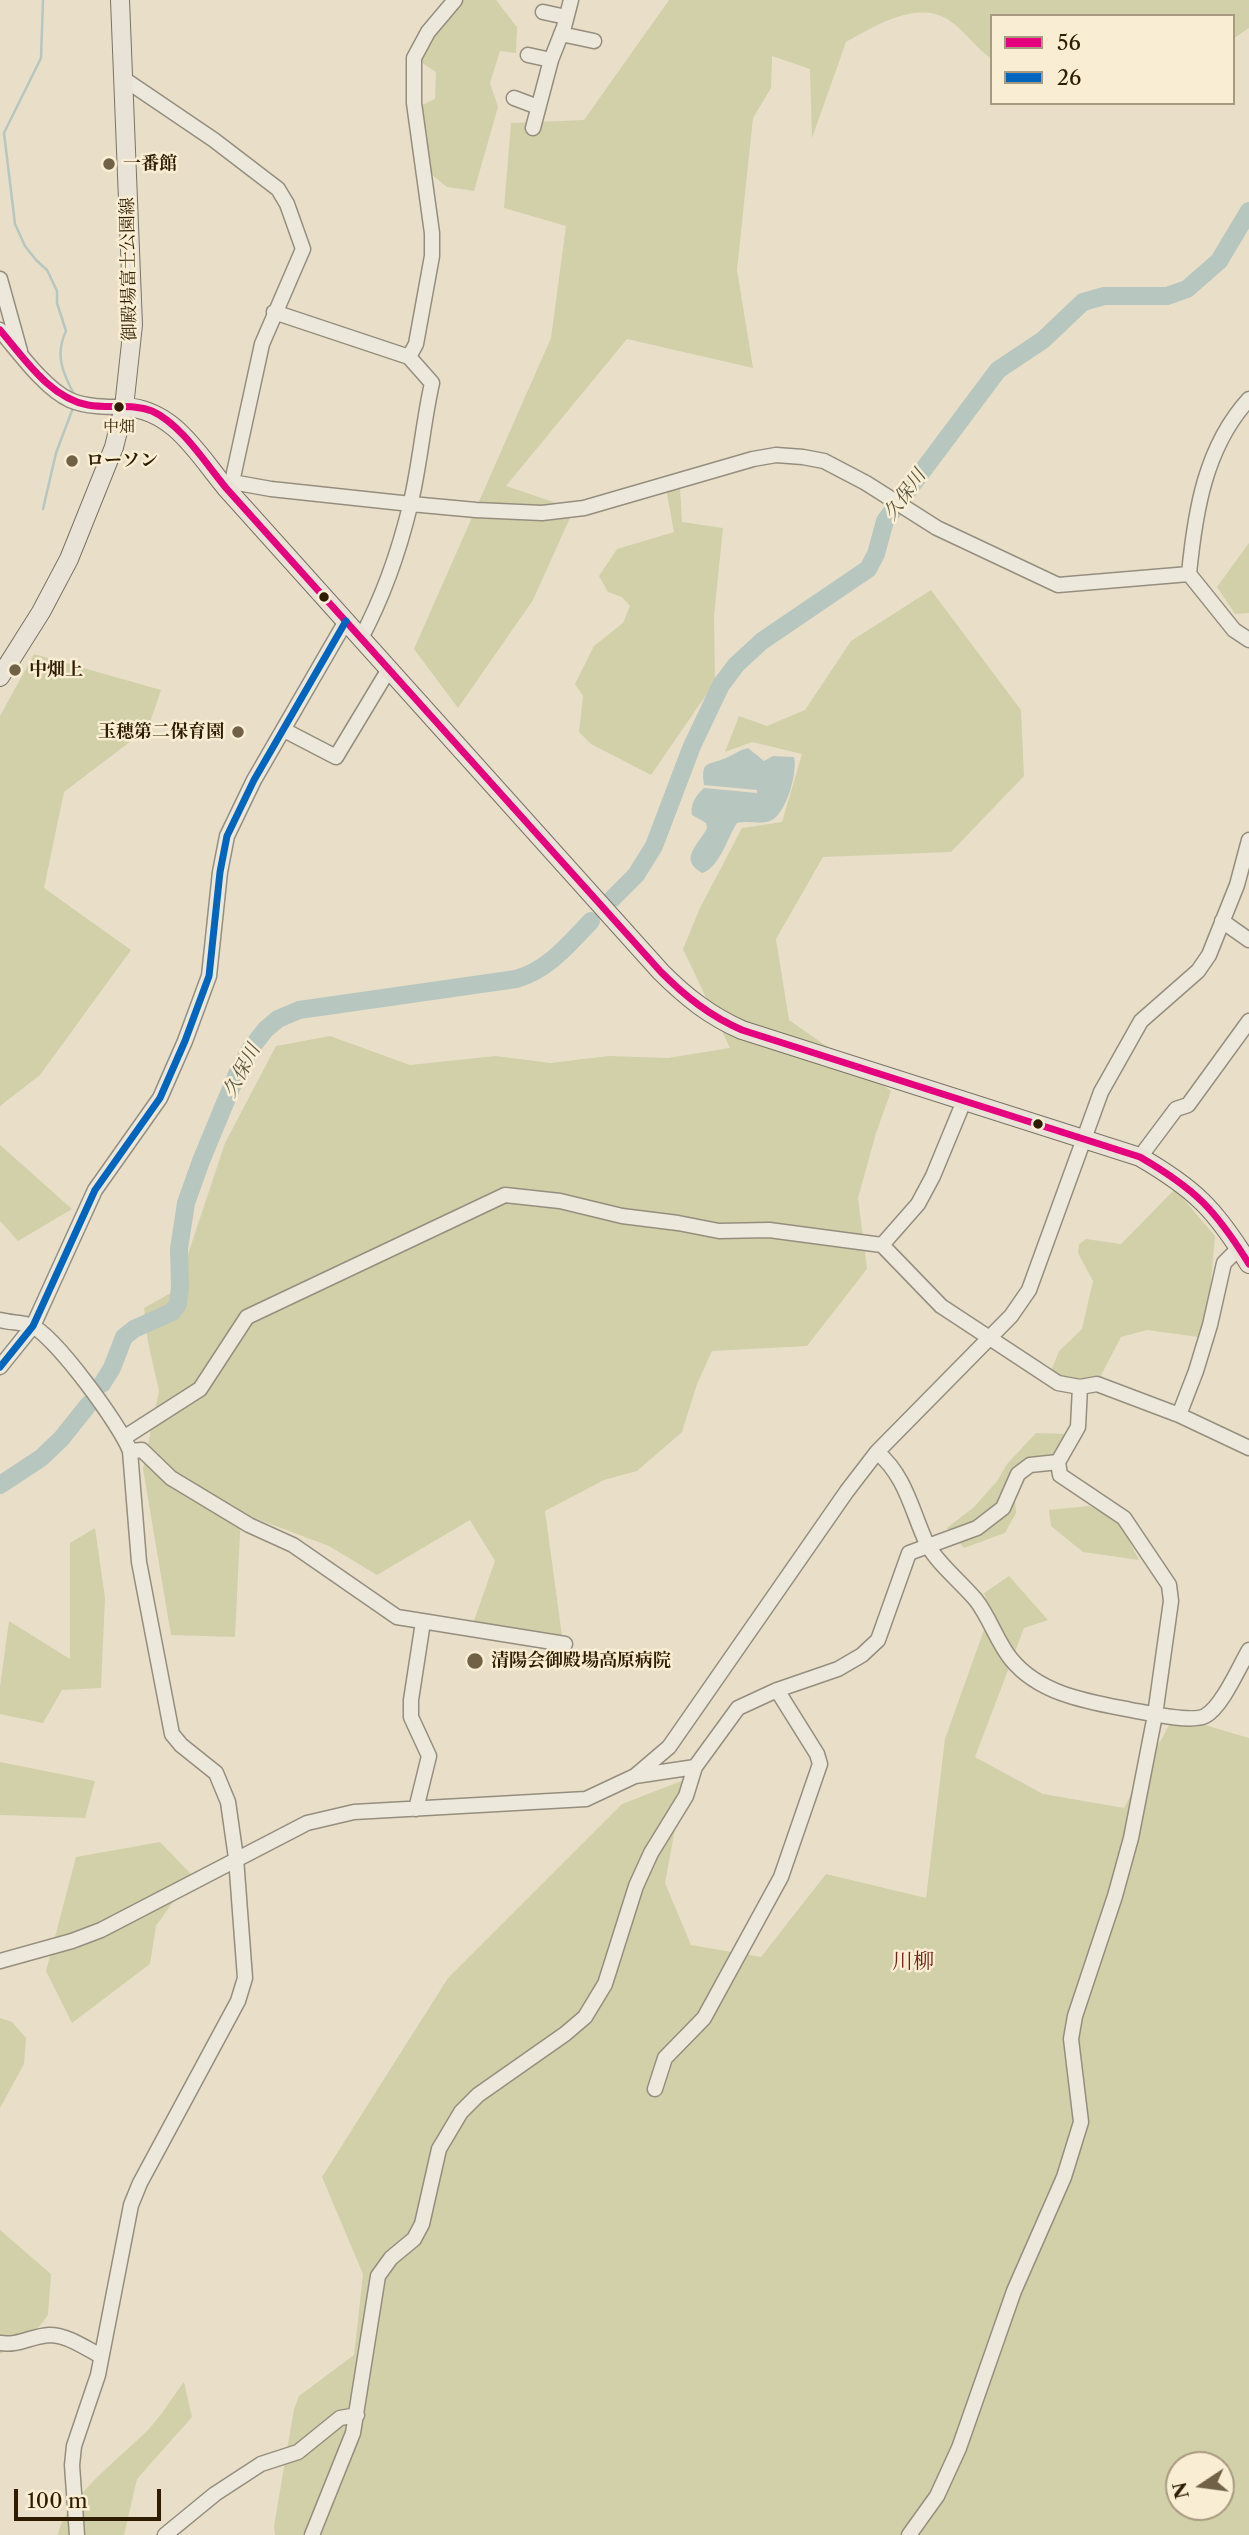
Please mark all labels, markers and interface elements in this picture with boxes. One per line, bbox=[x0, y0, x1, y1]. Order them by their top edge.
legend bbox=[990, 14, 1235, 105]
text: 56 bbox=[1057, 30, 1081, 55]
text: 26 bbox=[1057, 65, 1081, 90]
place label: 一番館 bbox=[123, 153, 177, 175]
marker: 一番館 bbox=[101, 156, 117, 172]
street label: 御殿場富士公園線 bbox=[117, 197, 141, 341]
marker: 中畑 bbox=[112, 400, 126, 414]
place label: 中畑 bbox=[103, 417, 135, 437]
place label: ローソン bbox=[86, 450, 158, 472]
marker: ローソン bbox=[64, 453, 80, 469]
water label: 久保川 bbox=[879, 465, 931, 525]
unlabelled marker bbox=[317, 590, 331, 604]
place label: 中畑上 bbox=[29, 659, 83, 681]
marker: 中畑上 bbox=[7, 662, 23, 678]
place label: 玉穂第二保育園 bbox=[98, 721, 224, 743]
marker: 玉穂第二保育園 bbox=[230, 724, 246, 740]
water label: 久保川 bbox=[219, 1040, 265, 1102]
unlabelled marker bbox=[1031, 1117, 1045, 1131]
place label: 清陽会御殿場高原病院 bbox=[491, 1650, 671, 1672]
marker: 清陽会御殿場高原病院 bbox=[465, 1651, 485, 1671]
district label: 川柳 bbox=[892, 1949, 934, 1975]
north arrow bbox=[1165, 2451, 1235, 2521]
scale bar bbox=[18, 2476, 164, 2520]
text: N bbox=[1168, 2480, 1194, 2501]
text: 100 m bbox=[27, 2488, 88, 2513]

